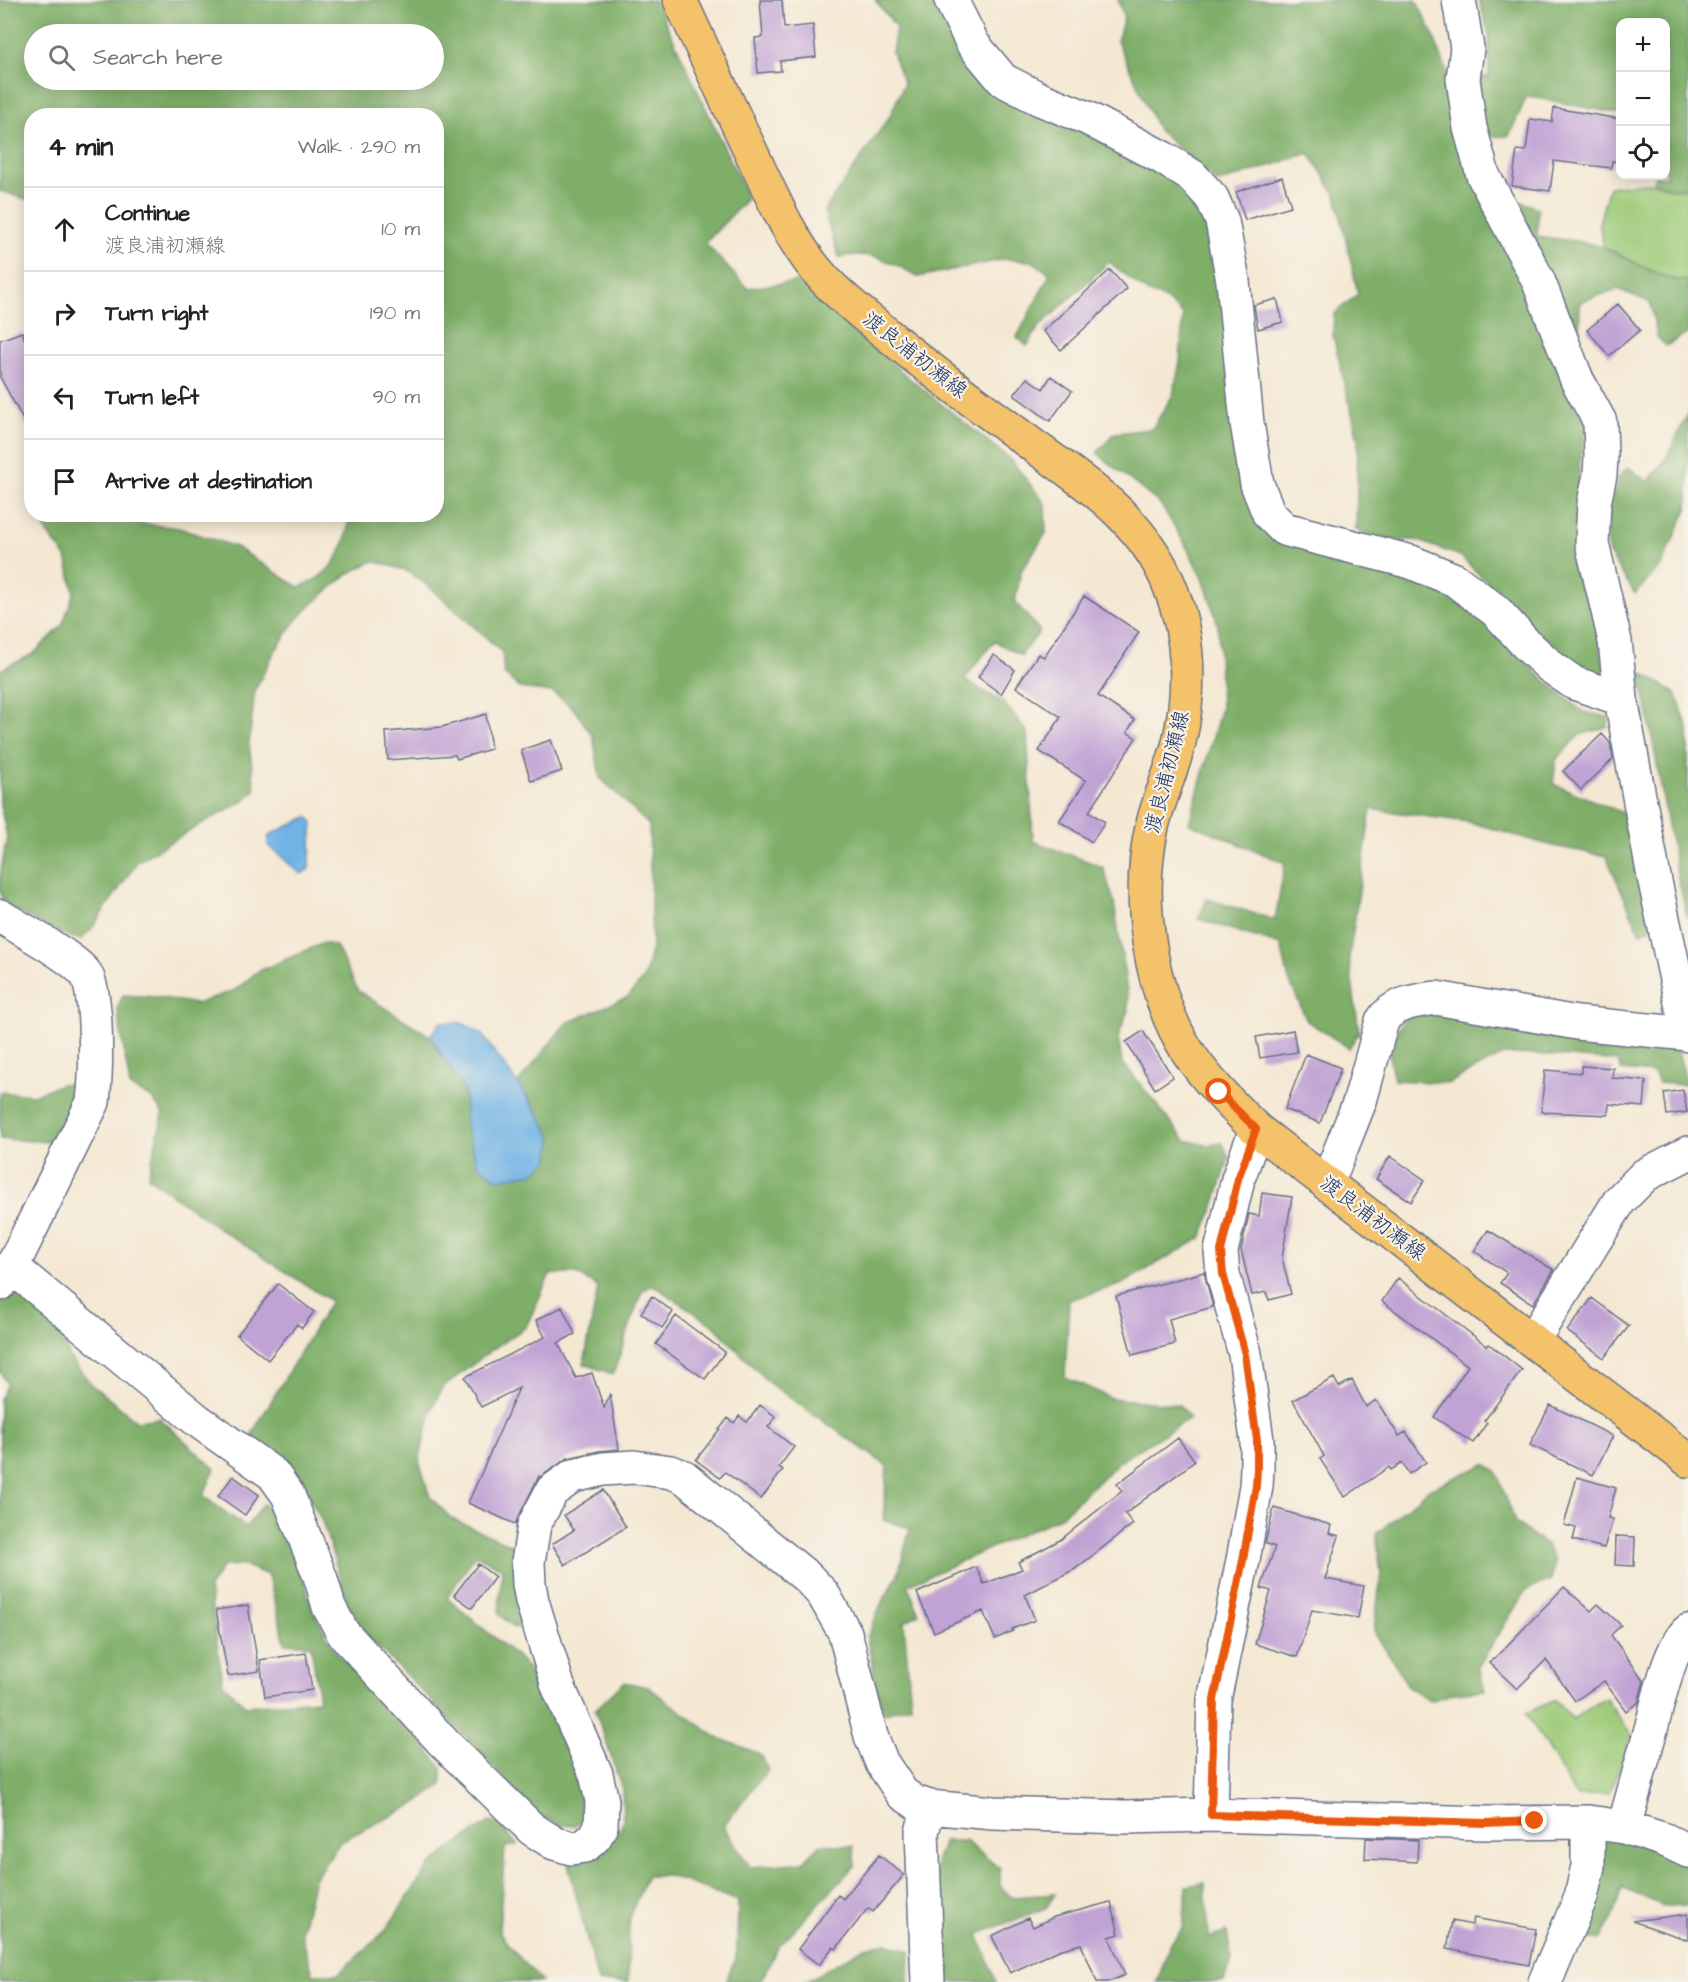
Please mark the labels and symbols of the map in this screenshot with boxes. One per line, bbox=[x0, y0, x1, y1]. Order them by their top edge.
street label: 渡良浦初瀬線 bbox=[856, 305, 974, 405]
street label: 渡良浦初瀬線 bbox=[1138, 707, 1196, 837]
route start bbox=[1205, 1078, 1231, 1104]
street label: 渡良浦初瀬線 bbox=[1314, 1169, 1432, 1267]
route end bbox=[1521, 1807, 1547, 1833]

